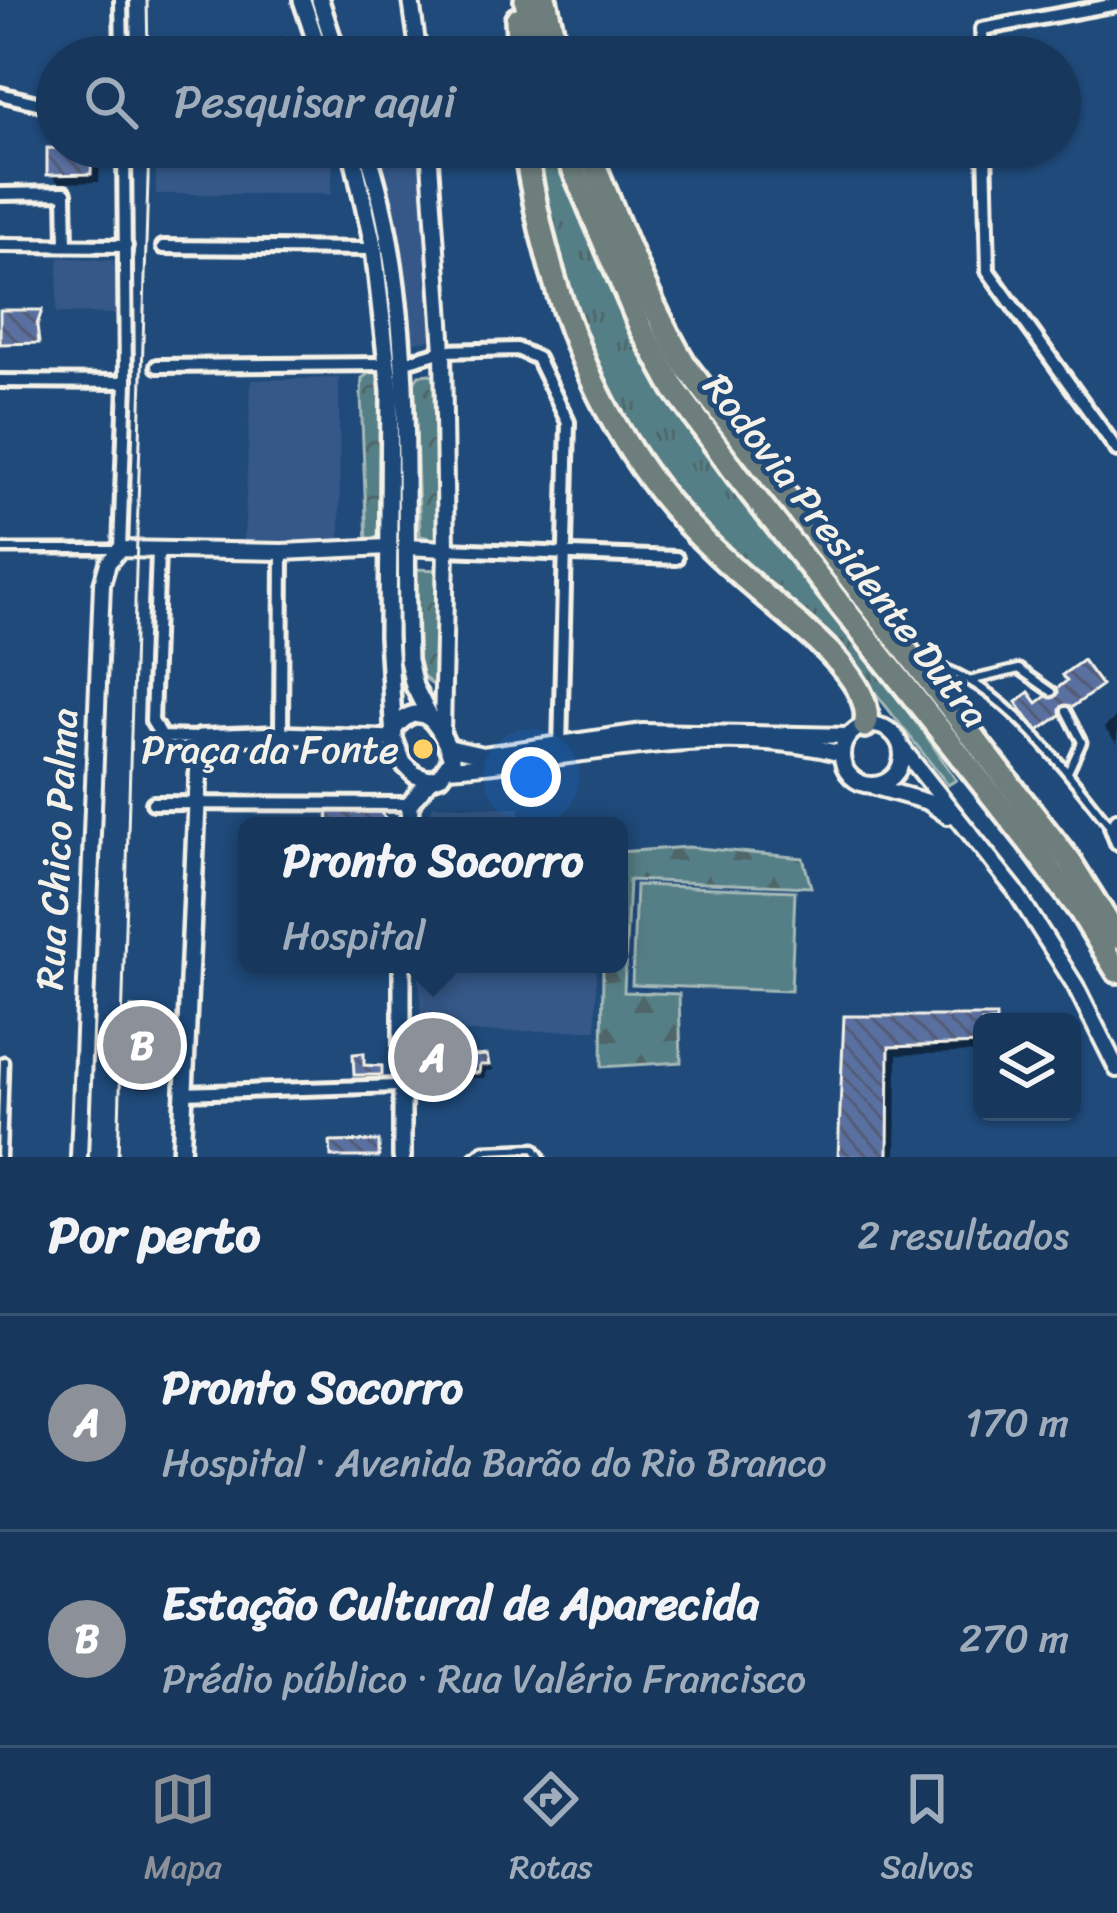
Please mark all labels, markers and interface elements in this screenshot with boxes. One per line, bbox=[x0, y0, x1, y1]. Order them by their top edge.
search box bbox=[36, 36, 1081, 168]
text: Pesquisar aqui bbox=[174, 62, 456, 142]
icon: search bbox=[78, 69, 144, 135]
street label: Rodovia Presidente Dutra bbox=[685, 357, 1008, 744]
street label: Rua Chico Palma bbox=[15, 706, 98, 992]
place label: Praça da Fonte bbox=[141, 715, 399, 784]
marker: Praça da Fonte bbox=[410, 736, 436, 762]
your location bbox=[501, 747, 561, 807]
popup bbox=[238, 817, 628, 973]
text: Pronto Socorro bbox=[282, 821, 584, 901]
text: Hospital bbox=[282, 901, 426, 970]
pin: B bbox=[103, 1000, 181, 1090]
pin: A bbox=[394, 1012, 472, 1102]
map controls bbox=[973, 1013, 1081, 1121]
button: layers bbox=[973, 1013, 1081, 1121]
text: Por perto bbox=[48, 1190, 261, 1280]
text: 2 resultados bbox=[857, 1201, 1069, 1270]
text: Pronto Socorro bbox=[162, 1348, 463, 1428]
text: A bbox=[74, 1388, 100, 1457]
text: 170 m bbox=[965, 1388, 1069, 1457]
text: Hospital · Avenida Barão do Rio Branco bbox=[162, 1428, 827, 1497]
text: Estação Cultural de Aparecida bbox=[162, 1564, 760, 1644]
text: B bbox=[75, 1604, 99, 1673]
text: 270 m bbox=[959, 1604, 1069, 1673]
text: Prédio público · Rua Valério Francisco bbox=[162, 1644, 806, 1713]
tab: Mapa bbox=[144, 1766, 222, 1896]
tab: Rotas bbox=[510, 1766, 593, 1896]
tab: Salvos bbox=[881, 1766, 973, 1896]

